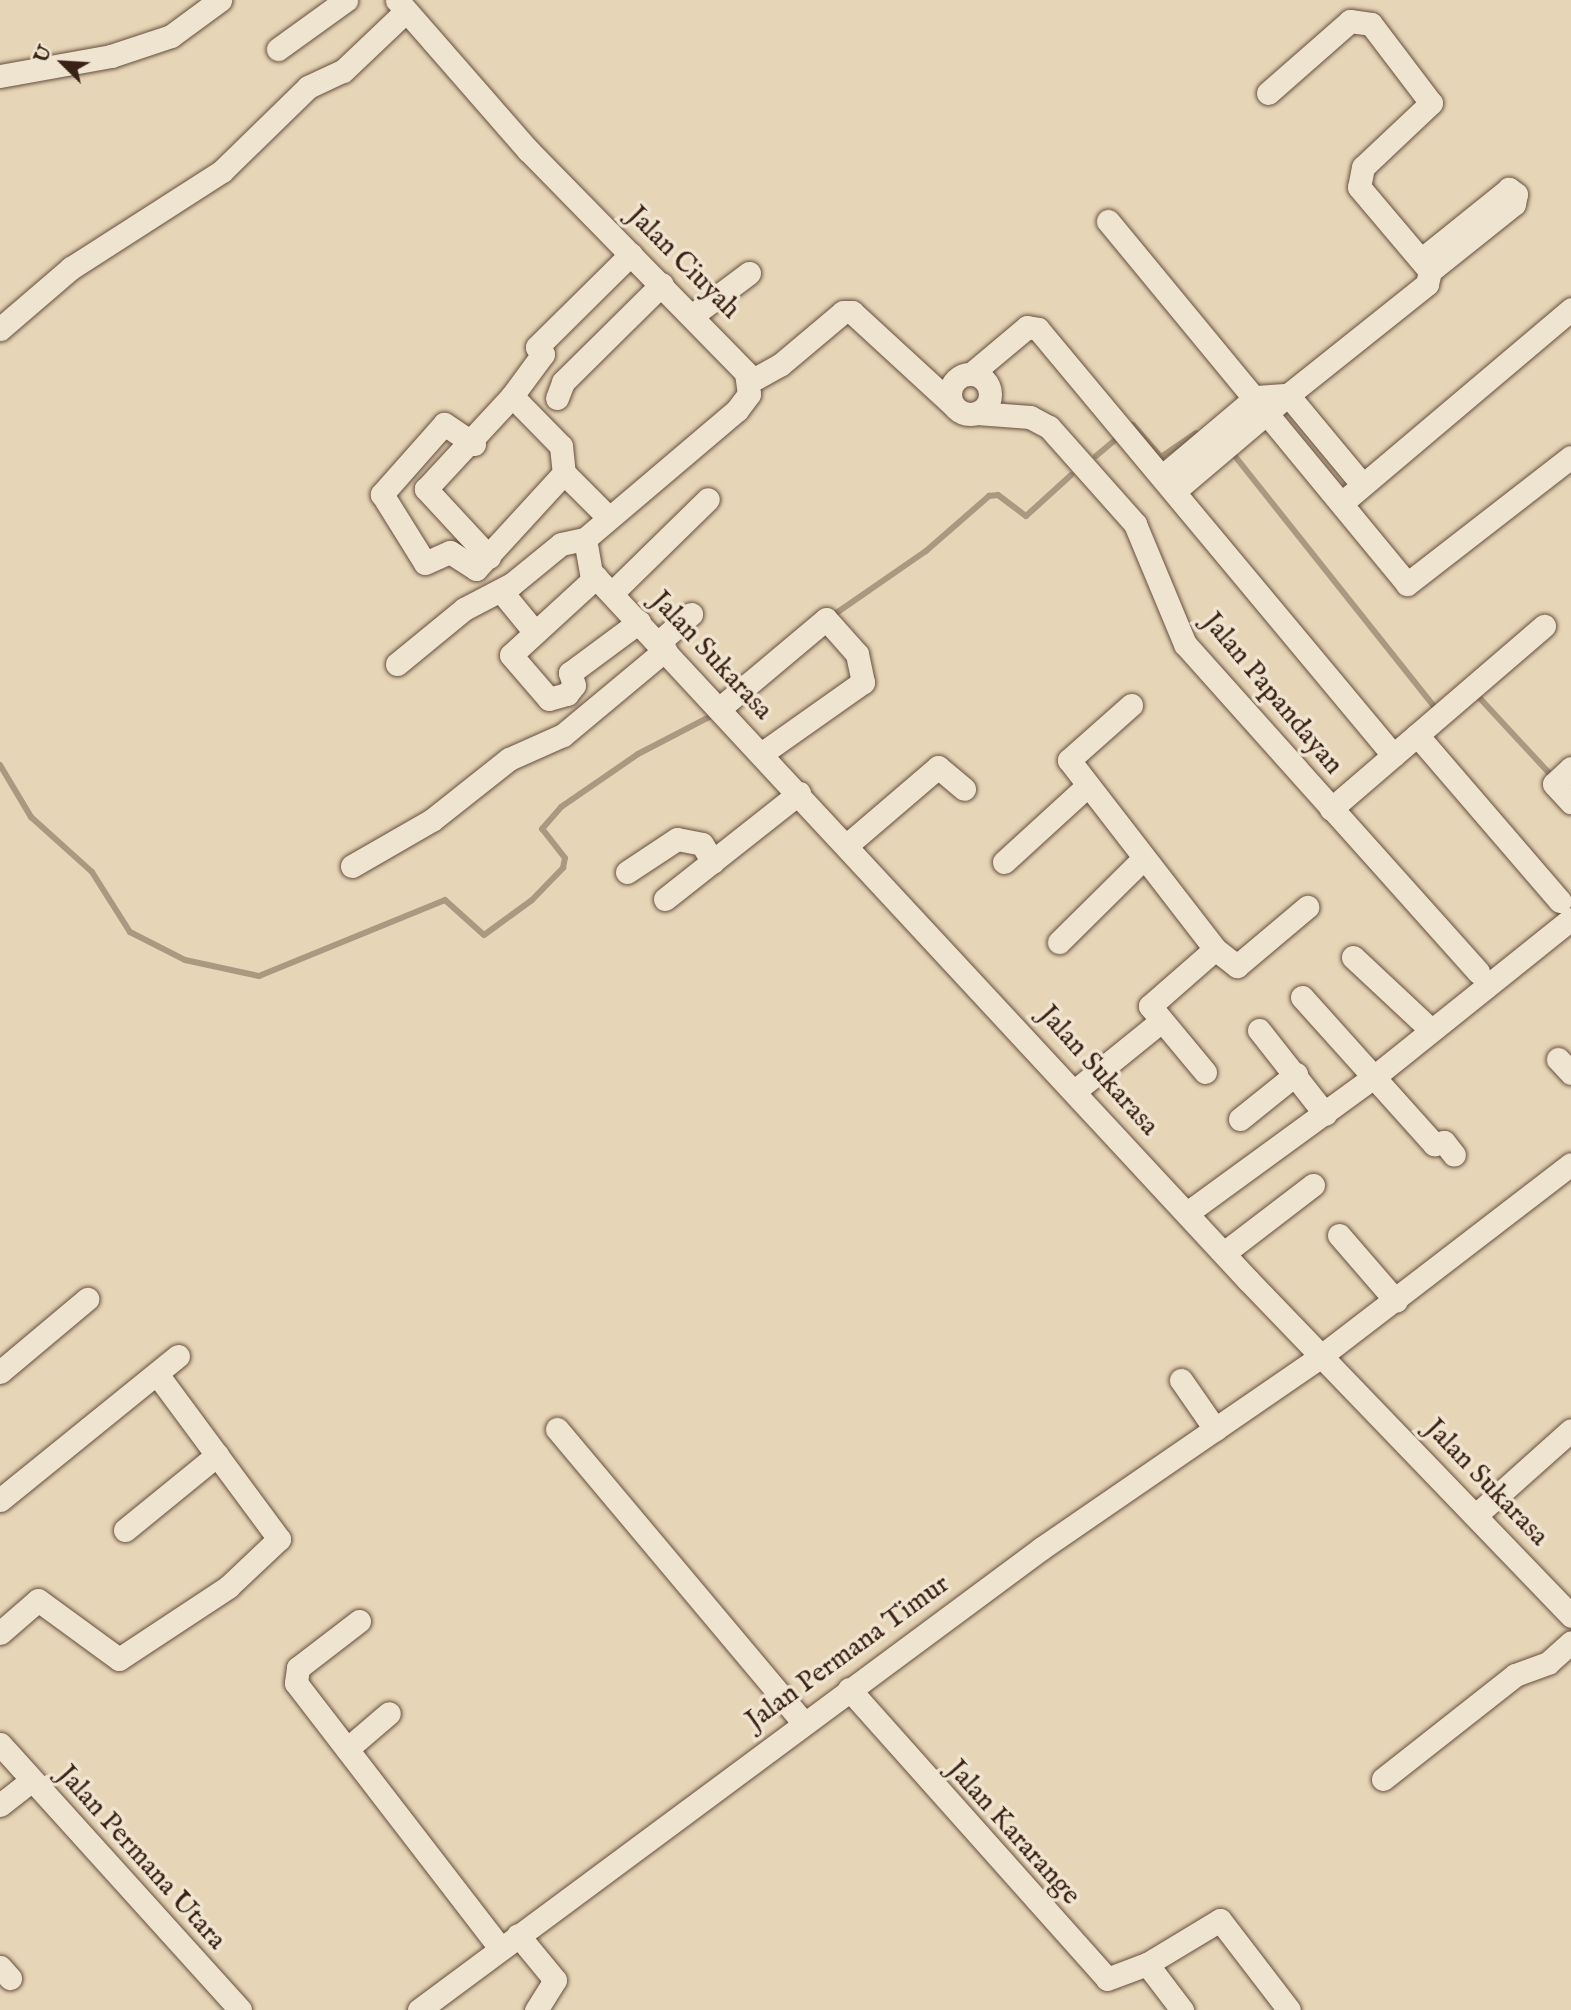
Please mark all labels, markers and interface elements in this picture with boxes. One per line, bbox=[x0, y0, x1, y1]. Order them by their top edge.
north arrow bbox=[28, 28, 98, 98]
text: U bbox=[30, 42, 58, 67]
street label: Jalan Ciuyah bbox=[620, 200, 746, 326]
street label: Jalan Sukarasa bbox=[643, 585, 779, 727]
street label: Jalan Papandayan bbox=[1194, 606, 1350, 782]
street label: Jalan Sukarasa bbox=[1031, 999, 1165, 1143]
street label: Jalan Sukarasa bbox=[1417, 1412, 1555, 1554]
street label: Jalan Permana Timur bbox=[740, 1568, 956, 1738]
street label: Jalan Kararange bbox=[939, 1754, 1087, 1912]
street label: Jalan Permana Utara bbox=[49, 1759, 233, 1957]

